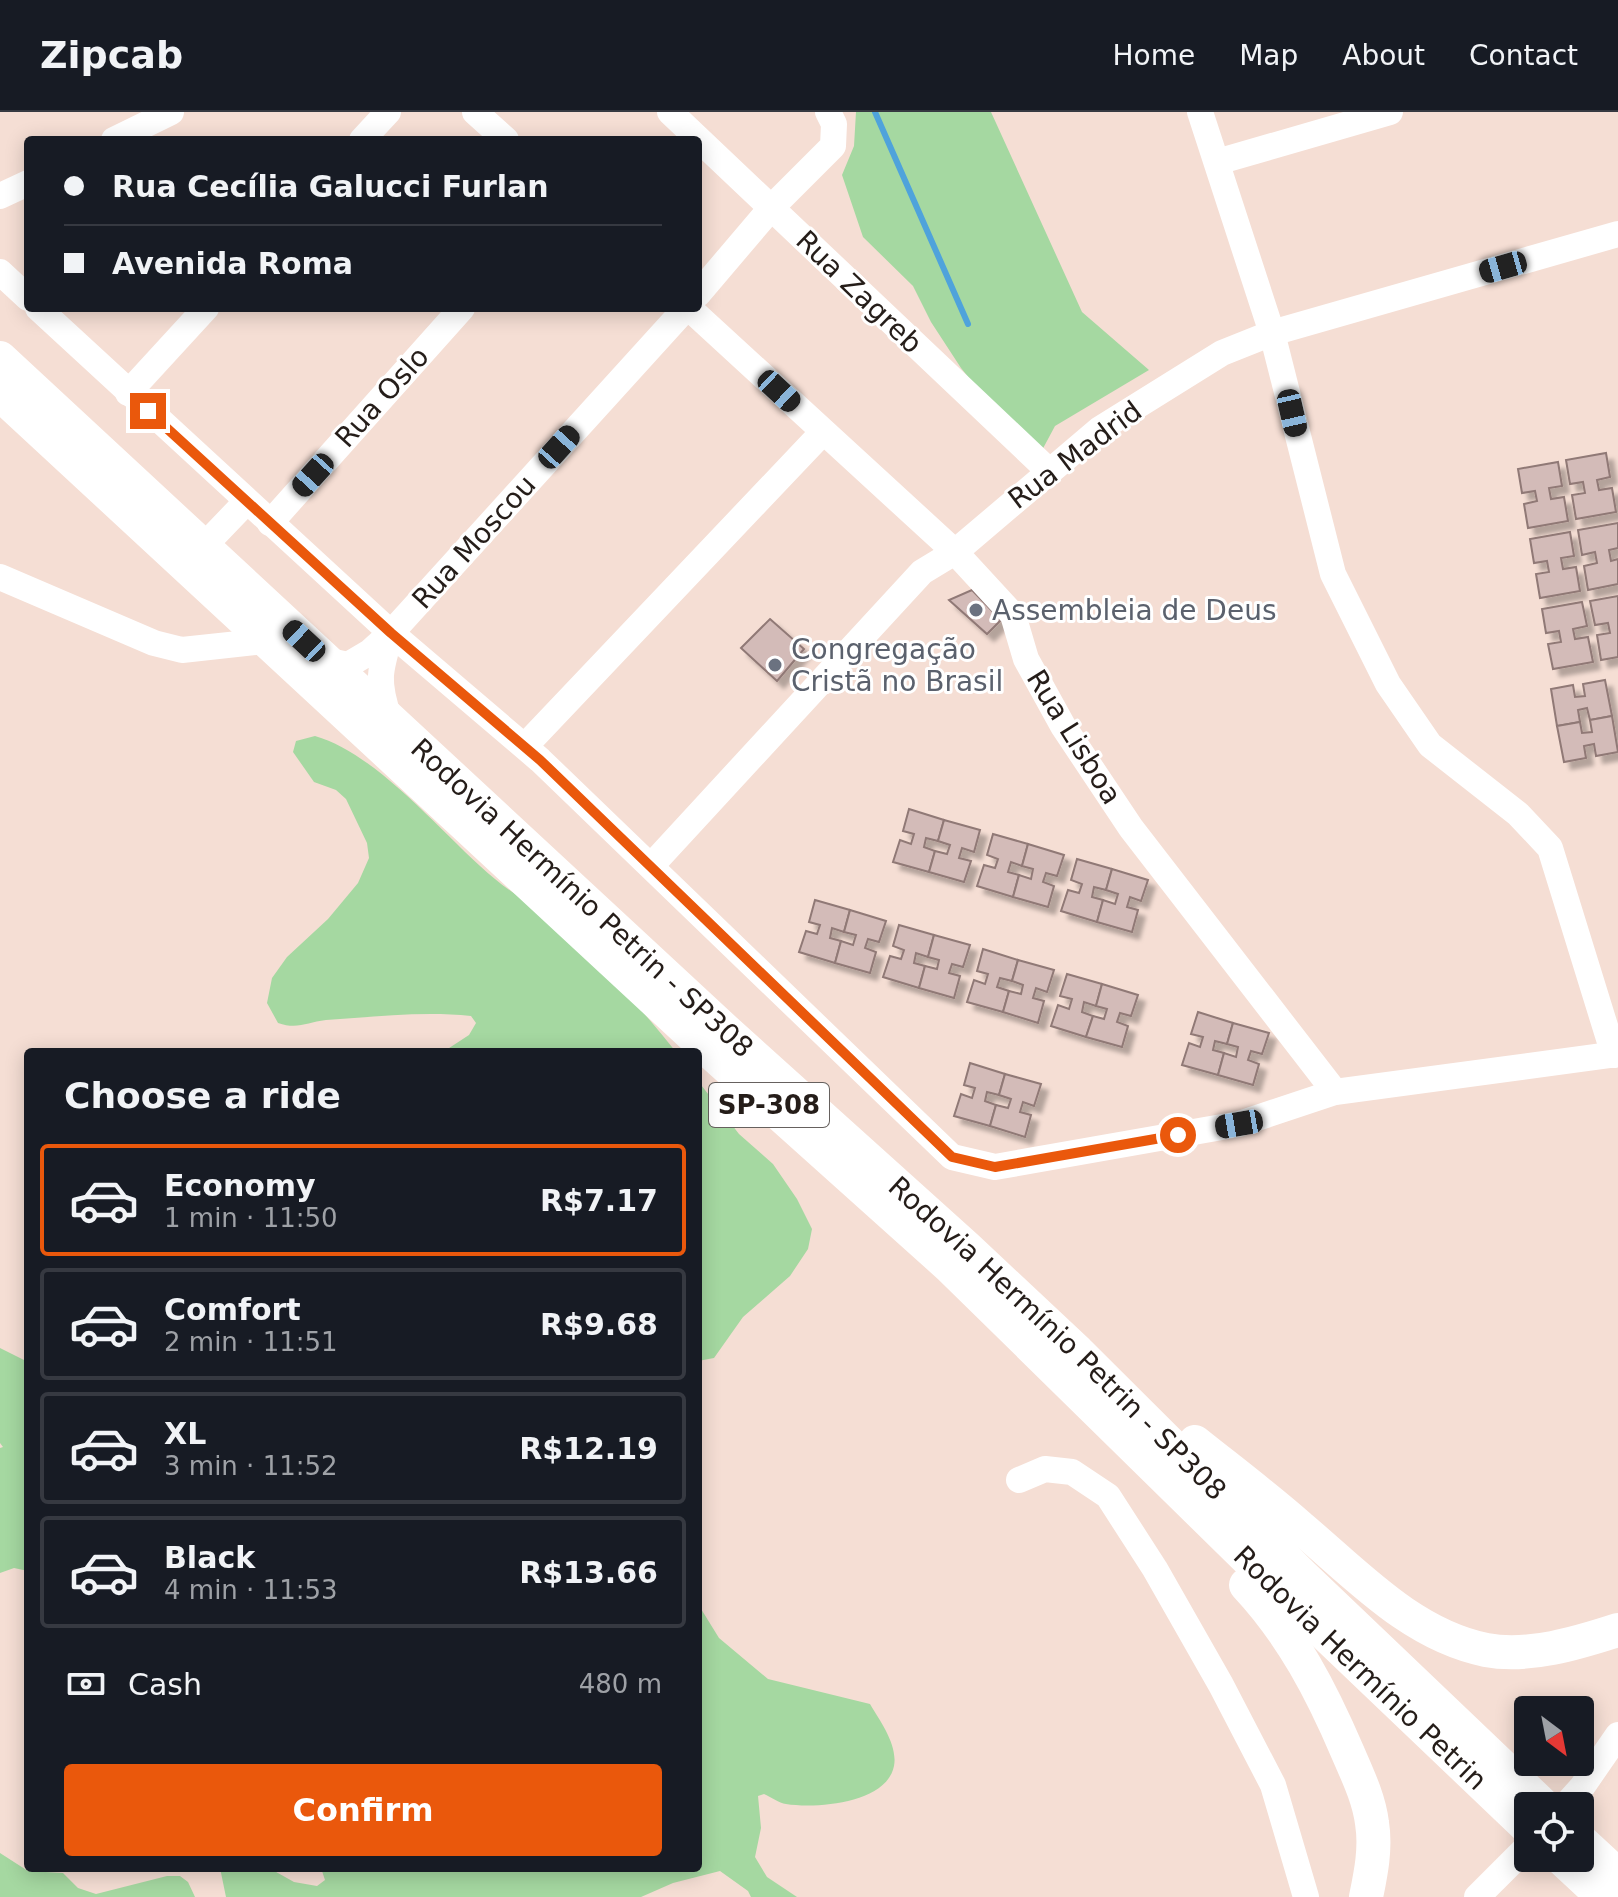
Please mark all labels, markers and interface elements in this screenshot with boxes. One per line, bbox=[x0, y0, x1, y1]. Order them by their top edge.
text: Zipcab bbox=[40, 33, 183, 77]
text: Home bbox=[1112, 39, 1195, 72]
text: Map bbox=[1239, 39, 1298, 72]
text: About bbox=[1342, 39, 1425, 72]
text: Contact bbox=[1469, 39, 1578, 72]
text: Rua Cecília Galucci Furlan bbox=[112, 169, 549, 204]
street label: Rua Zagreb bbox=[789, 224, 929, 360]
text: Avenida Roma bbox=[112, 246, 353, 281]
car bbox=[1477, 249, 1529, 285]
street label: Rua Oslo bbox=[328, 340, 436, 454]
car bbox=[753, 366, 805, 416]
car bbox=[1275, 387, 1309, 439]
route end bbox=[130, 393, 166, 429]
street label: Rua Madrid bbox=[1002, 394, 1148, 516]
car bbox=[534, 421, 584, 473]
car bbox=[288, 449, 338, 501]
street label: Rua Moscou bbox=[405, 468, 543, 616]
place label: Assembleia de Deus bbox=[992, 594, 1276, 627]
marker: Assembleia de Deus bbox=[967, 601, 985, 619]
car bbox=[278, 616, 330, 666]
place label: Congregação Cristã no Brasil bbox=[791, 633, 1003, 698]
marker: Congregação Cristã no Brasil bbox=[766, 656, 784, 674]
street label: Rua Lisboa bbox=[1020, 664, 1128, 810]
street label: Rodovia Hermínio Petrin - SP308 bbox=[405, 731, 760, 1064]
text: Choose a ride bbox=[64, 1075, 341, 1116]
road number: SP-308 bbox=[709, 1083, 829, 1127]
car bbox=[1213, 1108, 1265, 1140]
route start bbox=[1160, 1117, 1196, 1153]
icon: car bbox=[68, 1164, 140, 1236]
text: Economy bbox=[164, 1168, 316, 1203]
street label: Rodovia Hermínio Petrin - SP308 bbox=[882, 1169, 1233, 1507]
text: R$7.17 bbox=[540, 1183, 658, 1218]
text: 1 min · 11:50 bbox=[164, 1203, 338, 1233]
icon: car bbox=[68, 1288, 140, 1360]
text: Comfort bbox=[164, 1292, 301, 1327]
text: R$9.68 bbox=[540, 1307, 658, 1342]
text: 2 min · 11:51 bbox=[164, 1327, 338, 1357]
icon: car bbox=[68, 1412, 140, 1484]
text: XL bbox=[164, 1416, 206, 1451]
text: R$12.19 bbox=[519, 1431, 658, 1466]
text: 3 min · 11:52 bbox=[164, 1451, 338, 1481]
icon: car bbox=[68, 1536, 140, 1608]
street label: Rodovia Hermínio Petrin bbox=[1227, 1539, 1494, 1797]
text: Black bbox=[164, 1540, 255, 1575]
text: R$13.66 bbox=[519, 1555, 658, 1590]
text: 4 min · 11:53 bbox=[164, 1575, 338, 1605]
icon: cash bbox=[64, 1662, 108, 1706]
text: Cash bbox=[128, 1667, 202, 1702]
text: 480 m bbox=[579, 1669, 662, 1699]
north arrow bbox=[1514, 1696, 1594, 1776]
map controls bbox=[1514, 1696, 1594, 1872]
button: Confirm bbox=[64, 1764, 662, 1856]
button: locate bbox=[1514, 1792, 1594, 1872]

